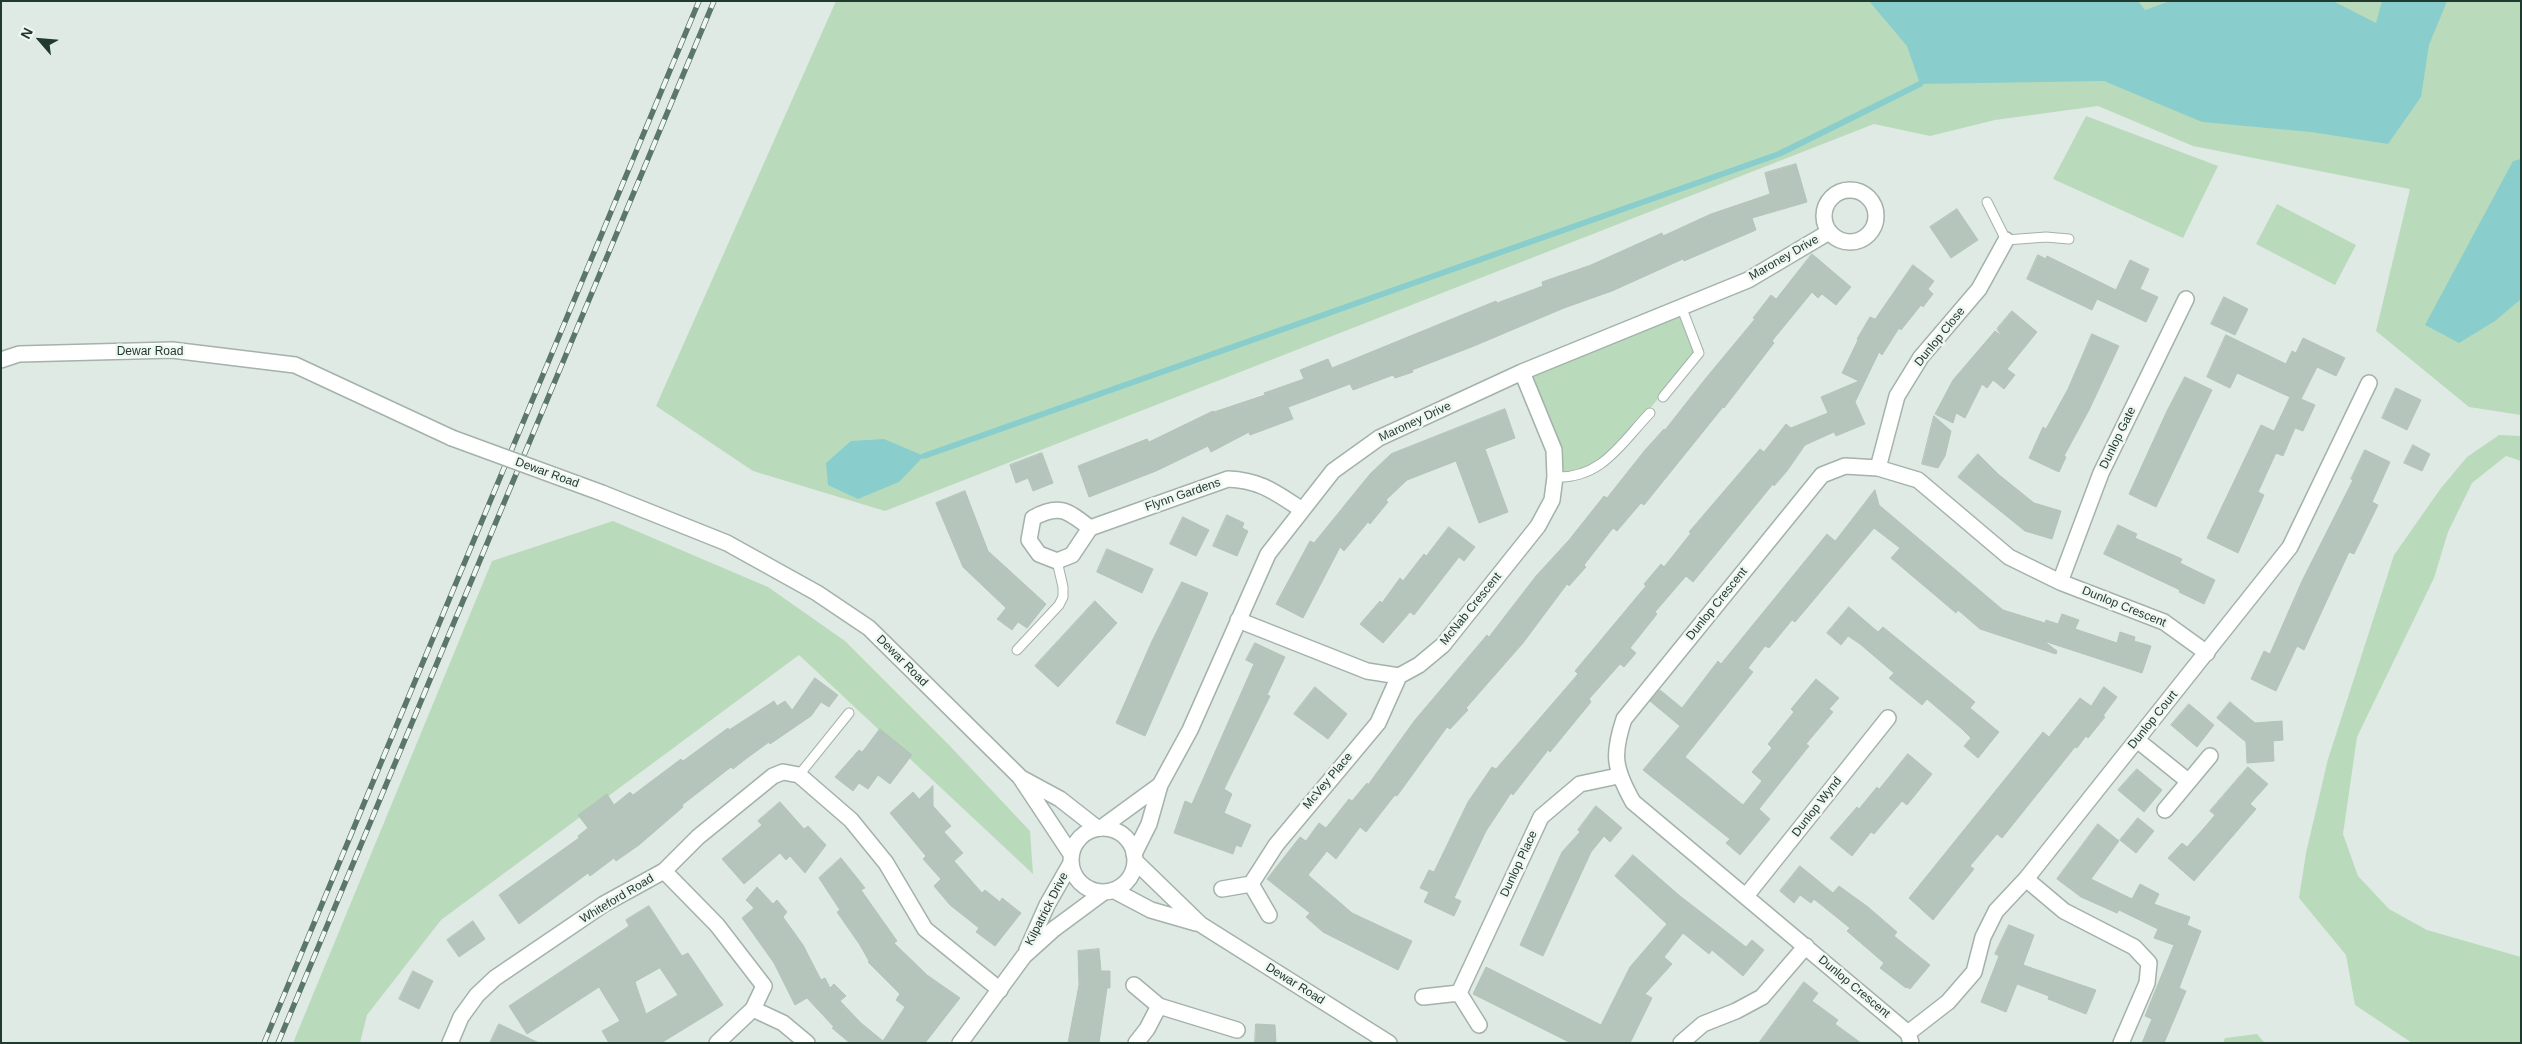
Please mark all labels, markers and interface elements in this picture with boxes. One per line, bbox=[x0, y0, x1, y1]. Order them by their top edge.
north arrow bbox=[15, 15, 65, 65]
text: N bbox=[17, 25, 36, 41]
street label: Maroney Drive bbox=[1747, 232, 1821, 284]
street label: Dunlop Close bbox=[1912, 304, 1968, 370]
street label: Dewar Road bbox=[117, 345, 183, 359]
street label: Maroney Drive bbox=[1377, 399, 1453, 445]
street label: Dunlop Gate bbox=[2097, 405, 2139, 471]
street label: Dewar Road bbox=[513, 455, 581, 491]
street label: Flynn Gardens bbox=[1143, 475, 1223, 515]
street label: Dunlop Crescent bbox=[1683, 565, 1751, 643]
street label: McNab Crescent bbox=[1437, 570, 1505, 648]
street label: Dunlop Crescent bbox=[2080, 584, 2168, 630]
street label: Dewar Road bbox=[873, 632, 931, 690]
street label: Dunlop Court bbox=[2125, 688, 2181, 752]
street label: McVey Place bbox=[1300, 750, 1356, 812]
street label: Dunlop Wynd bbox=[1789, 774, 1845, 840]
street label: Dunlop Place bbox=[1497, 829, 1541, 899]
street label: Kilpatrick Drive bbox=[1022, 870, 1072, 948]
street label: Whiteford Road bbox=[578, 871, 656, 927]
street label: Dunlop Crescent bbox=[1815, 953, 1893, 1021]
street label: Dewar Road bbox=[1263, 960, 1327, 1008]

